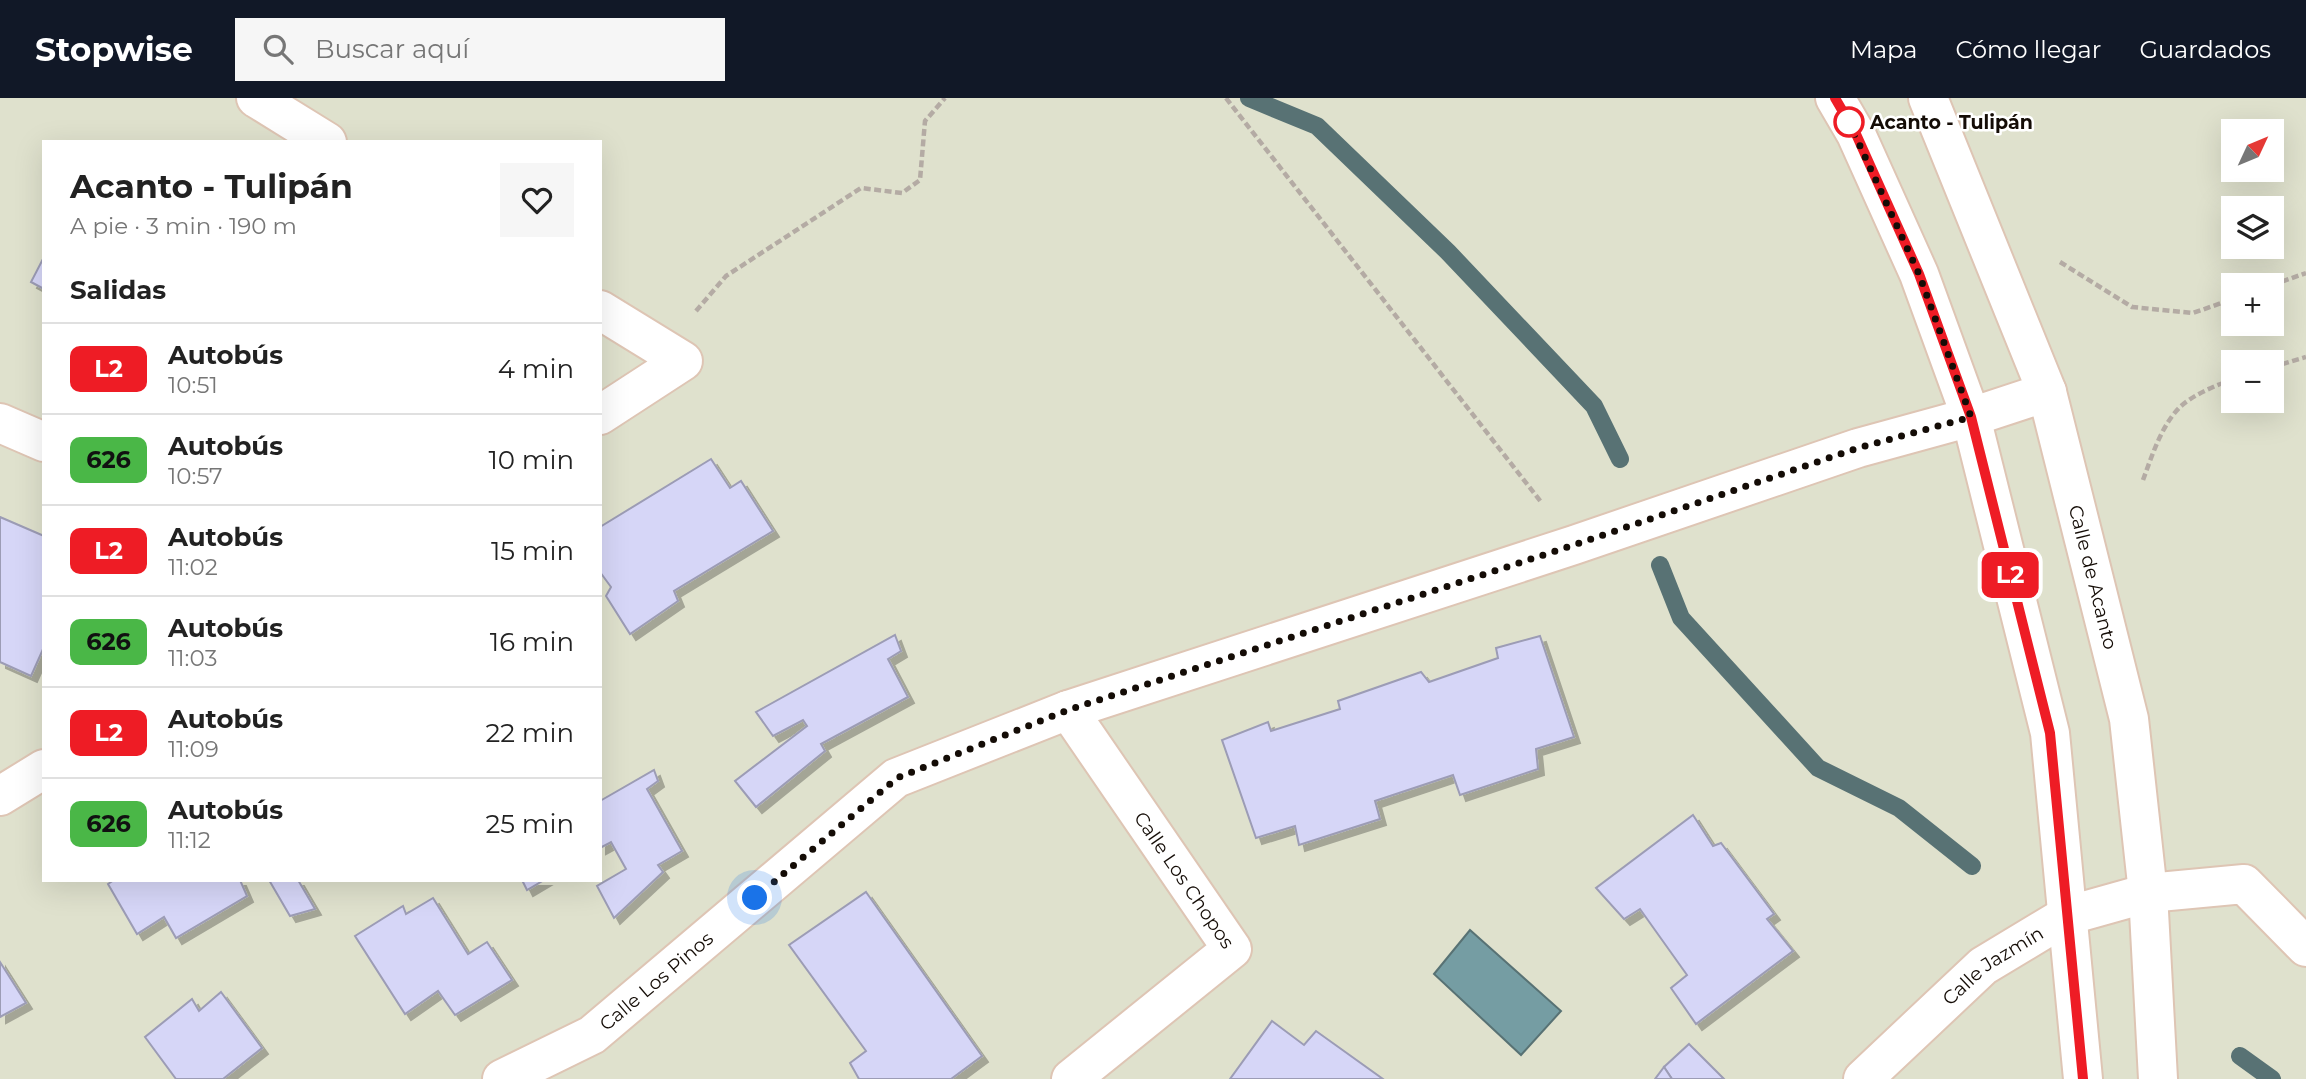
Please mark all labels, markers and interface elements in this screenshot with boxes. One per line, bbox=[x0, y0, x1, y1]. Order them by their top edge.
search box bbox=[235, 18, 725, 81]
text: Stopwise bbox=[35, 29, 193, 69]
icon: search bbox=[259, 30, 297, 68]
text: Buscar aquí bbox=[315, 33, 469, 65]
text: Mapa bbox=[1850, 35, 1917, 64]
text: Cómo llegar bbox=[1955, 35, 2101, 64]
text: Guardados bbox=[2139, 35, 2271, 64]
marker: Acanto - Tulipán bbox=[1834, 107, 1864, 137]
place label: Acanto - Tulipán bbox=[1869, 111, 2033, 134]
north arrow bbox=[2221, 119, 2284, 182]
map controls bbox=[2221, 119, 2284, 413]
button: heart bbox=[500, 163, 574, 237]
text: Acanto - Tulipán bbox=[70, 166, 353, 206]
button: layers bbox=[2221, 196, 2284, 259]
text: A pie · 3 min · 190 m bbox=[70, 212, 297, 240]
button: + bbox=[2221, 273, 2284, 336]
text: Salidas bbox=[70, 274, 166, 306]
text: Autobús bbox=[168, 339, 283, 371]
button: − bbox=[2221, 350, 2284, 413]
text: 4 min bbox=[498, 353, 574, 385]
text: L2 bbox=[94, 354, 123, 383]
text: 10:51 bbox=[168, 371, 218, 399]
text: Autobús bbox=[168, 430, 283, 462]
text: 10 min bbox=[488, 444, 574, 476]
text: 626 bbox=[86, 445, 131, 474]
text: 10:57 bbox=[168, 462, 223, 490]
street label: Calle de Acanto bbox=[2064, 502, 2123, 652]
text: Autobús bbox=[168, 521, 283, 553]
text: 15 min bbox=[491, 535, 574, 567]
text: L2 bbox=[94, 536, 123, 565]
line badge: L2 bbox=[1979, 552, 2042, 598]
text: 11:02 bbox=[168, 553, 218, 581]
text: L2 bbox=[1996, 560, 2024, 589]
text: Autobús bbox=[168, 612, 283, 644]
text: 16 min bbox=[490, 626, 574, 658]
text: 626 bbox=[86, 627, 131, 656]
text: 11:03 bbox=[168, 644, 217, 672]
text: Autobús bbox=[168, 703, 283, 735]
text: 22 min bbox=[485, 717, 574, 749]
text: L2 bbox=[94, 718, 123, 747]
text: 11:09 bbox=[168, 735, 219, 763]
text: Autobús bbox=[168, 794, 283, 826]
street label: Calle Los Chopos bbox=[1130, 807, 1240, 953]
text: 25 min bbox=[486, 808, 574, 840]
text: 626 bbox=[86, 809, 131, 838]
text: 11:12 bbox=[168, 826, 211, 854]
your location bbox=[737, 880, 772, 915]
street label: Calle Jazmín bbox=[1937, 921, 2047, 1010]
street label: Calle Los Pinos bbox=[595, 926, 717, 1035]

